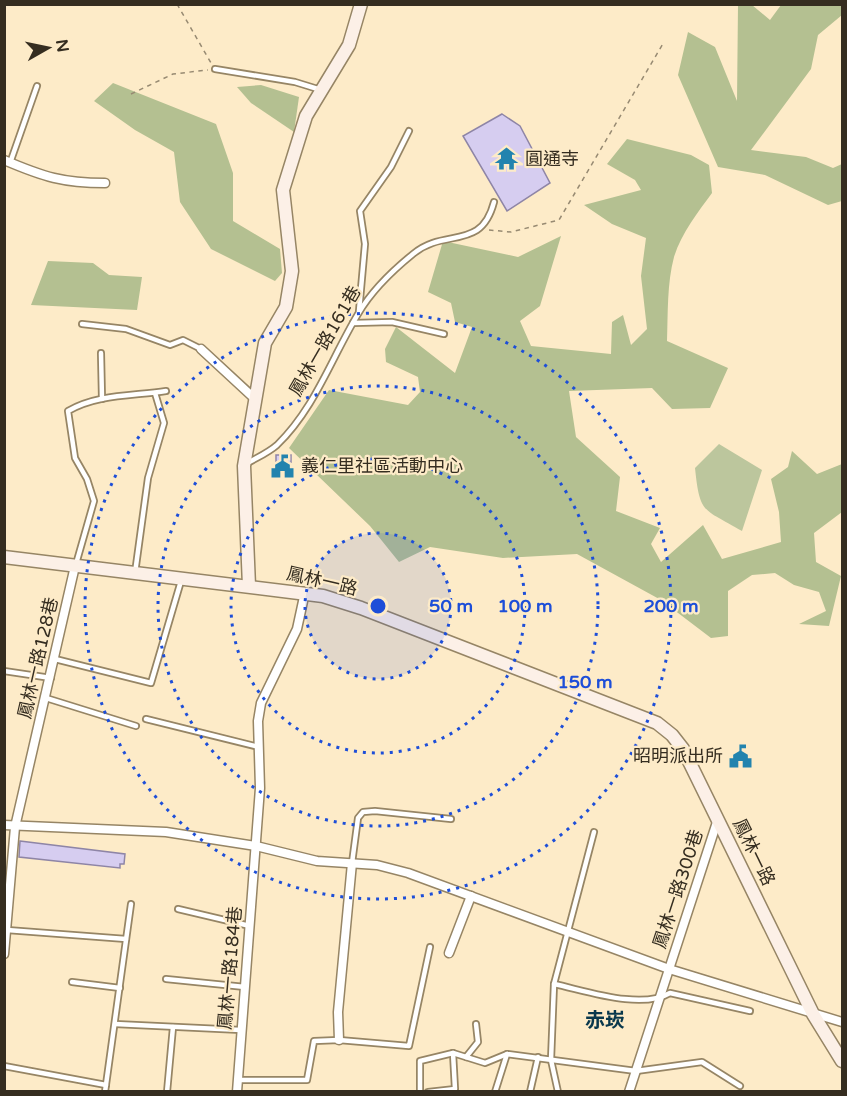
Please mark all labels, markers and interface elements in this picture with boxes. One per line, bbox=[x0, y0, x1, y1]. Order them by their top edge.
north arrow bbox=[18, 18, 78, 78]
text: N bbox=[51, 38, 73, 54]
temple icon: 圓通寺 bbox=[494, 146, 520, 172]
place label: 圓通寺 bbox=[525, 148, 579, 170]
street label: 鳳林一路161巷 bbox=[284, 282, 366, 400]
public building icon: 義仁里社區活動中心 bbox=[270, 453, 296, 479]
place label: 義仁里社區活動中心 bbox=[301, 455, 463, 477]
street label: 鳳林一路 bbox=[284, 562, 360, 600]
street label: 鳳林一路128巷 bbox=[13, 595, 63, 721]
text: 50 m bbox=[429, 595, 473, 617]
text: 100 m bbox=[497, 595, 553, 617]
text: 200 m bbox=[643, 595, 699, 617]
centre of rings bbox=[368, 596, 388, 616]
text: 150 m bbox=[557, 671, 613, 693]
public building icon: 昭明派出所 bbox=[728, 743, 754, 769]
place label: 昭明派出所 bbox=[633, 745, 723, 767]
street label: 鳳林一路 bbox=[728, 815, 780, 889]
street label: 鳳林一路300巷 bbox=[648, 827, 708, 951]
street label: 鳳林一路184巷 bbox=[214, 905, 246, 1031]
district label: 赤崁 bbox=[585, 1009, 625, 1033]

